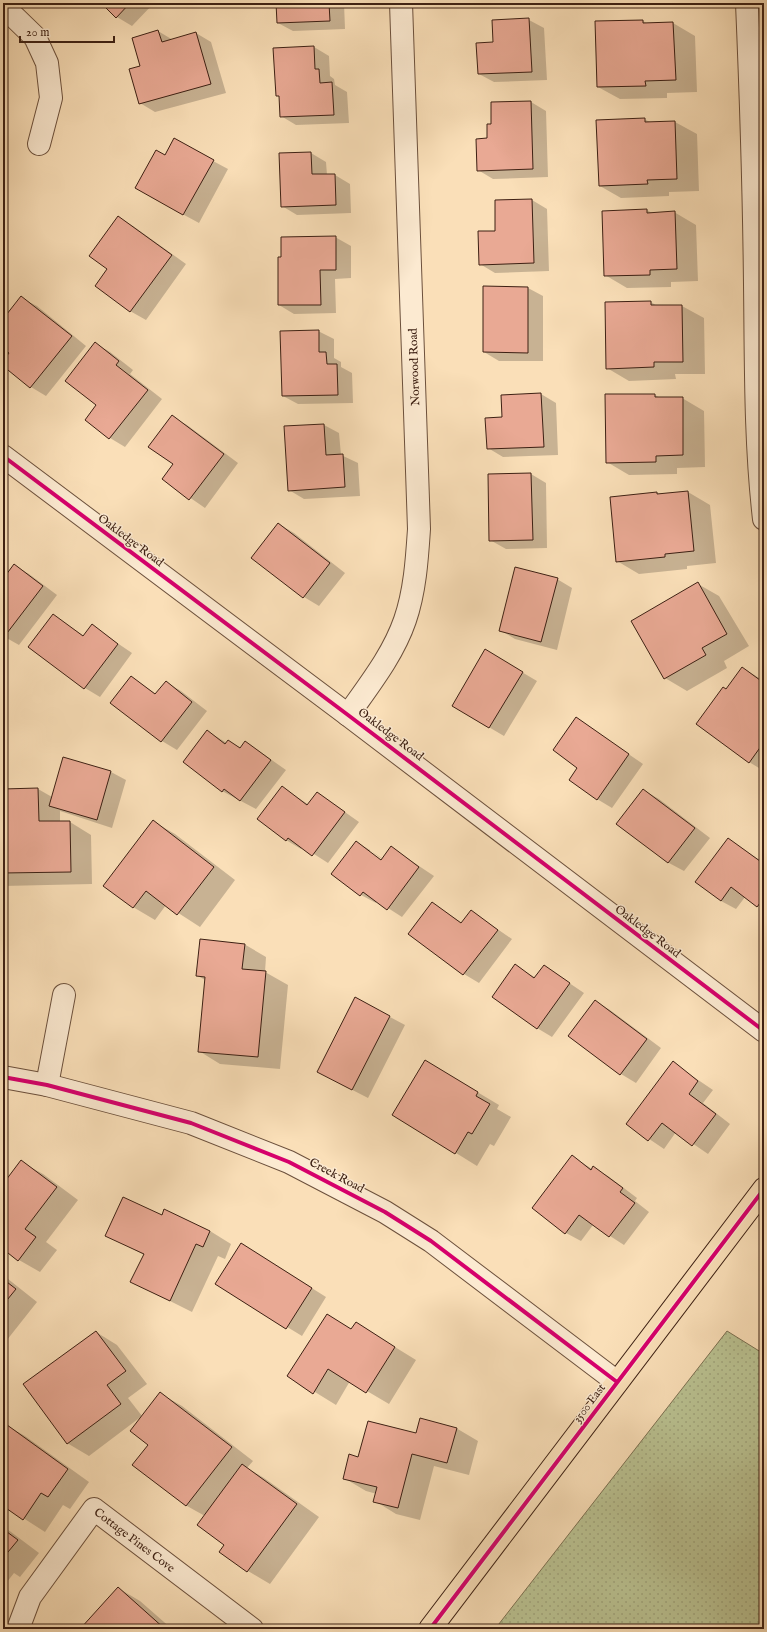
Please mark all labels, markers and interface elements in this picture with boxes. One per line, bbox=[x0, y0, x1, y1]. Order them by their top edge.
scale bar bbox=[20, 18, 114, 44]
text: 20 m bbox=[26, 25, 49, 40]
street label: Norwood Road bbox=[406, 327, 423, 406]
street label: Oakledge Road bbox=[95, 511, 167, 570]
street label: Oakledge Road bbox=[355, 705, 427, 764]
street label: Oakledge Road bbox=[612, 902, 684, 961]
street label: Creek Road bbox=[307, 1155, 367, 1196]
street label: 3500 East bbox=[570, 1381, 609, 1426]
street label: Cottage Pines Cove bbox=[91, 1505, 178, 1576]

